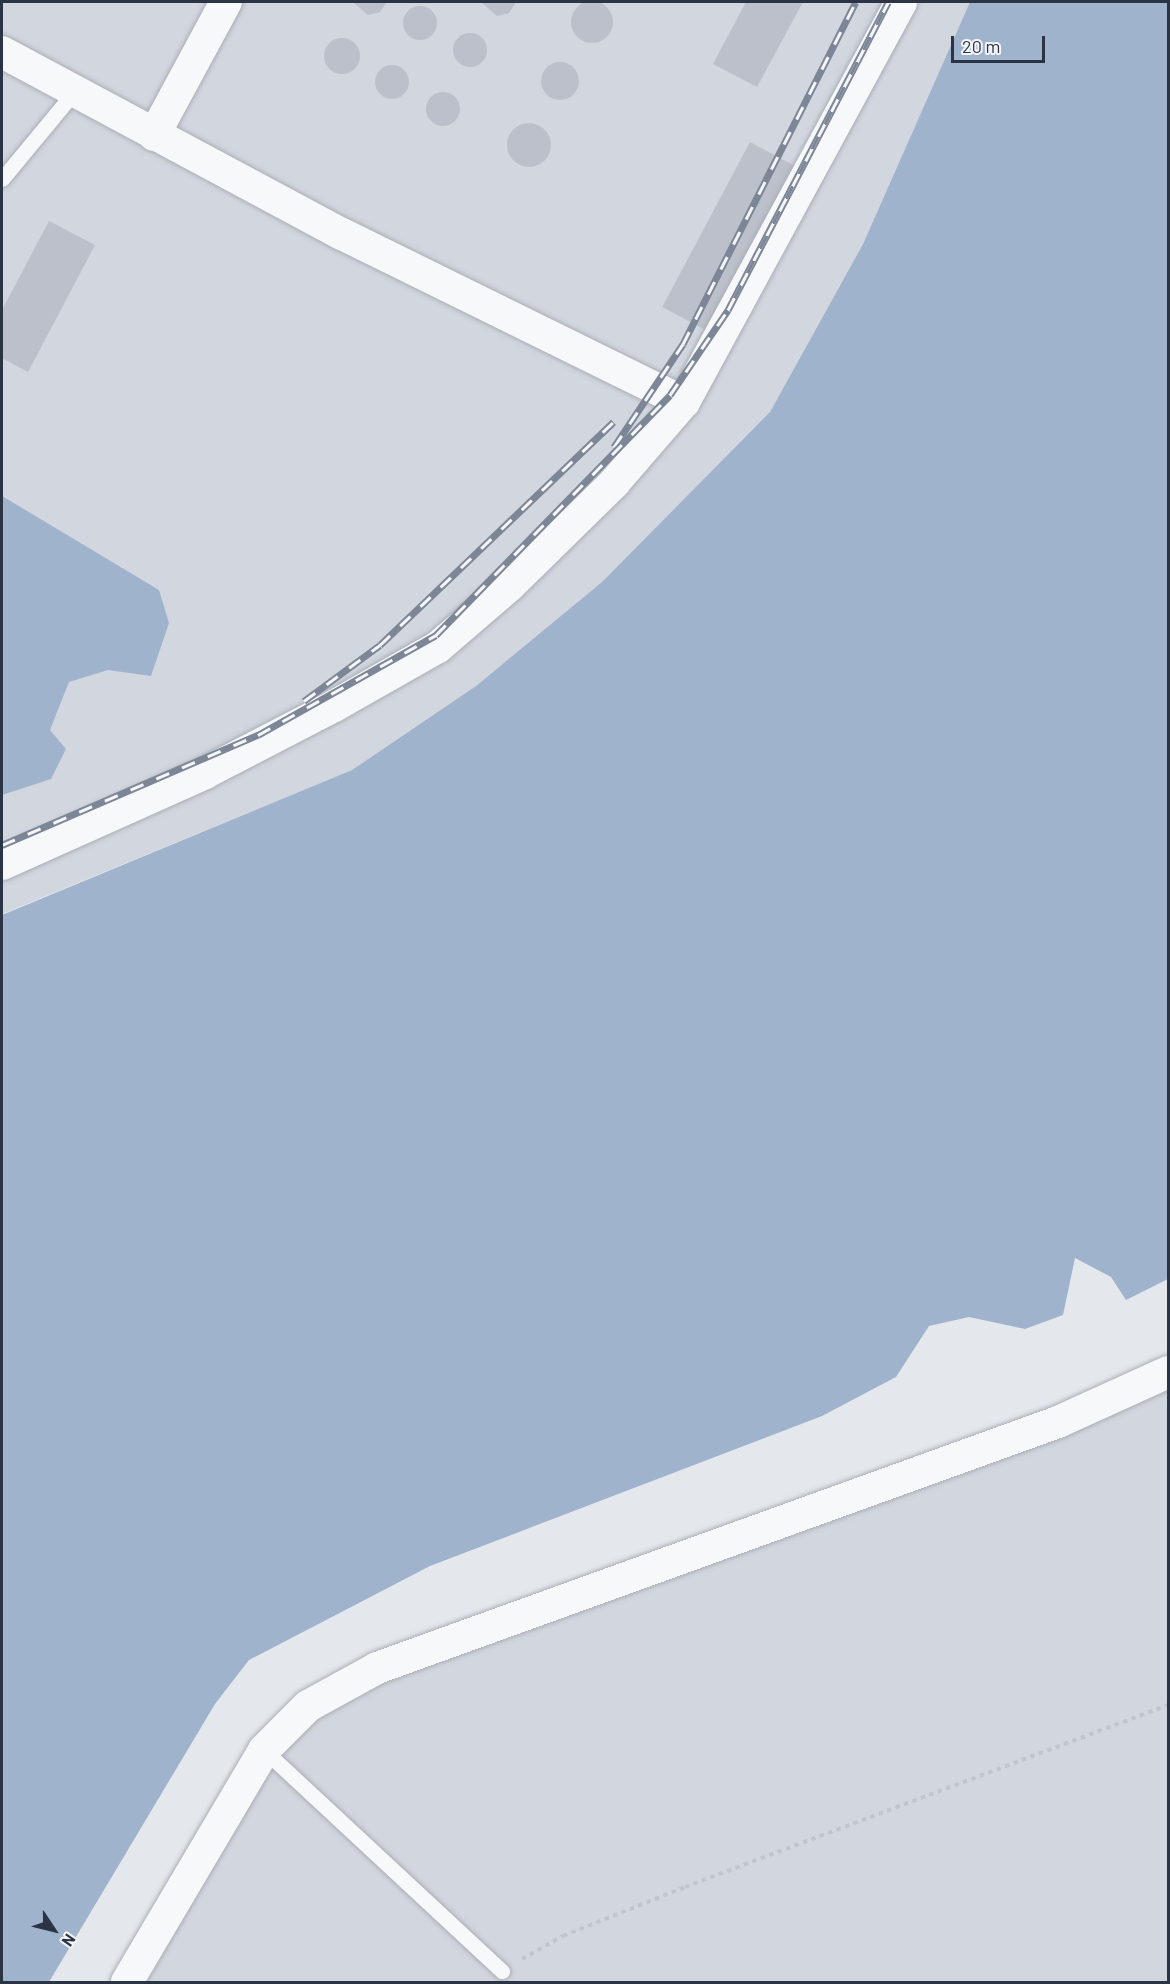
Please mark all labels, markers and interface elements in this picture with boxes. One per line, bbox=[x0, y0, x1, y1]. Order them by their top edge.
scale bar bbox=[954, 24, 1048, 62]
text: 20 m bbox=[962, 35, 1000, 57]
north arrow bbox=[24, 1900, 84, 1960]
text: N bbox=[58, 1931, 80, 1950]

